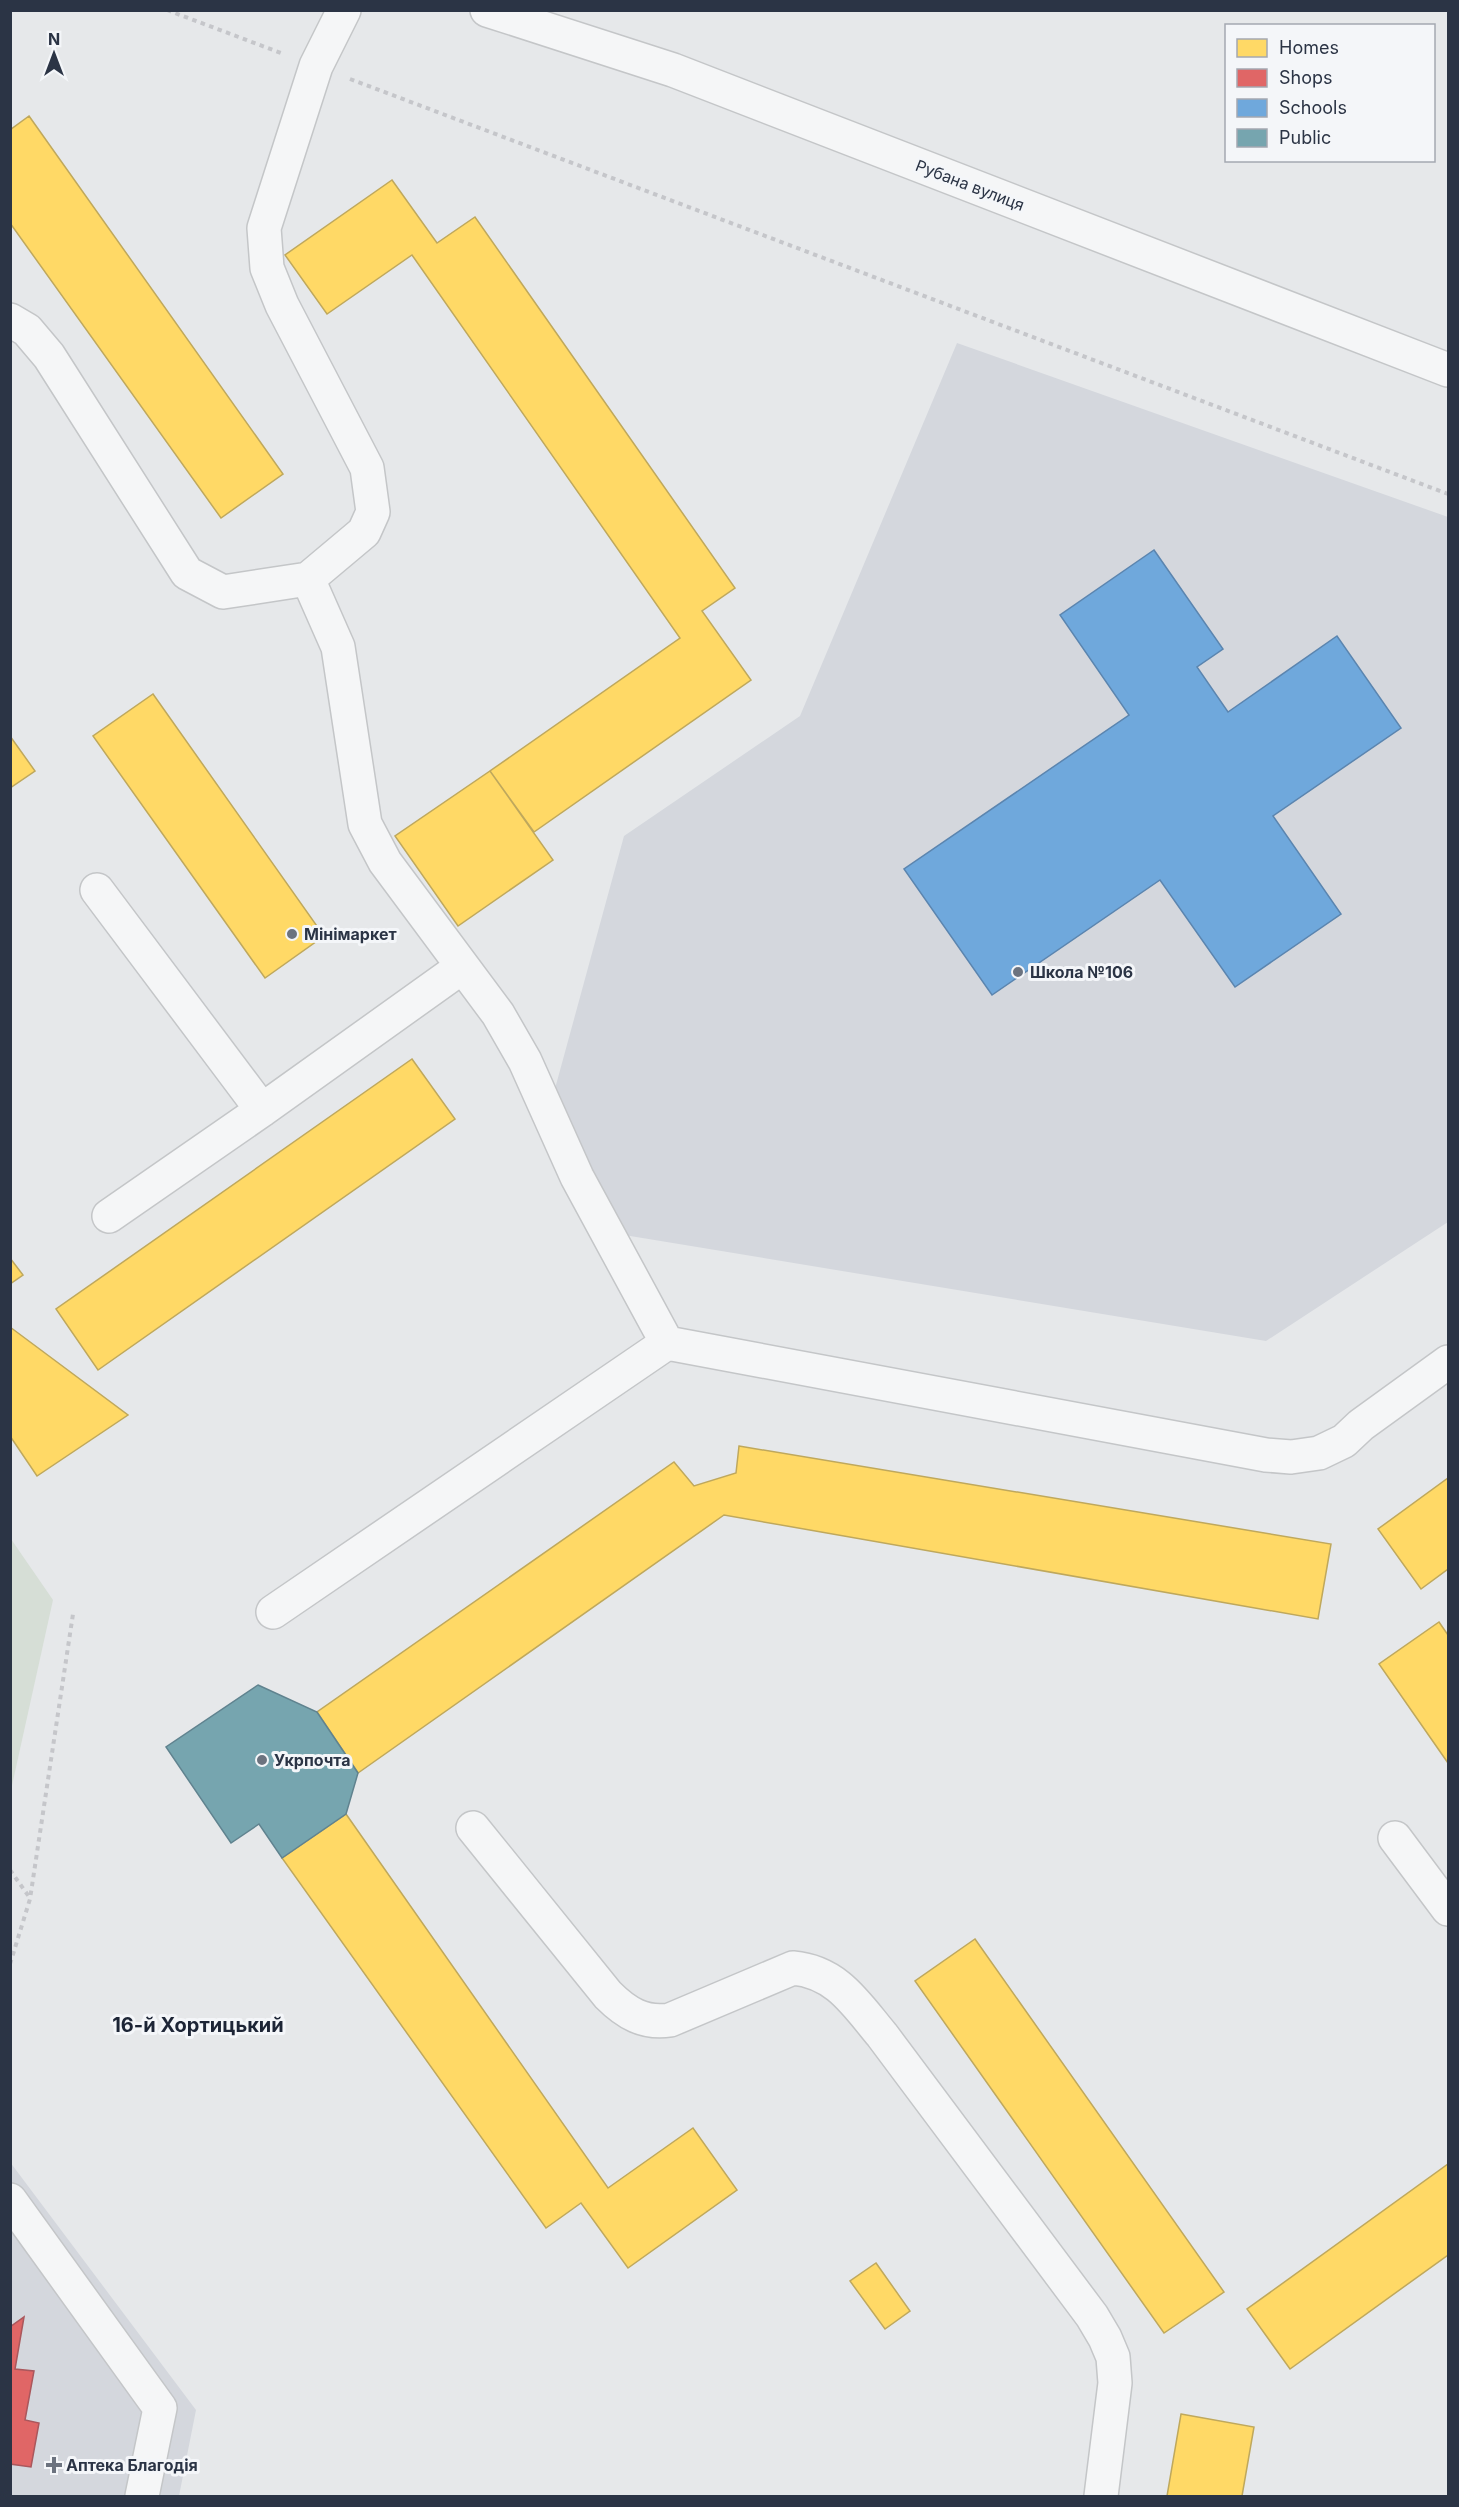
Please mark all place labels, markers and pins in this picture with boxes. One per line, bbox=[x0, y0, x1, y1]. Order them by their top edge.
place label: Мiнiмаркет bbox=[304, 924, 397, 944]
marker: Мiнiмаркет bbox=[285, 927, 299, 941]
place label: Школа №106 bbox=[1030, 962, 1133, 982]
marker: Школа №106 bbox=[1011, 965, 1025, 979]
place label: Укрпочта bbox=[274, 1750, 351, 1770]
marker: Укрпочта bbox=[255, 1753, 269, 1767]
place label: Аптека Благодiя bbox=[66, 2455, 198, 2475]
marker: Аптека Благодiя bbox=[47, 2458, 61, 2472]

